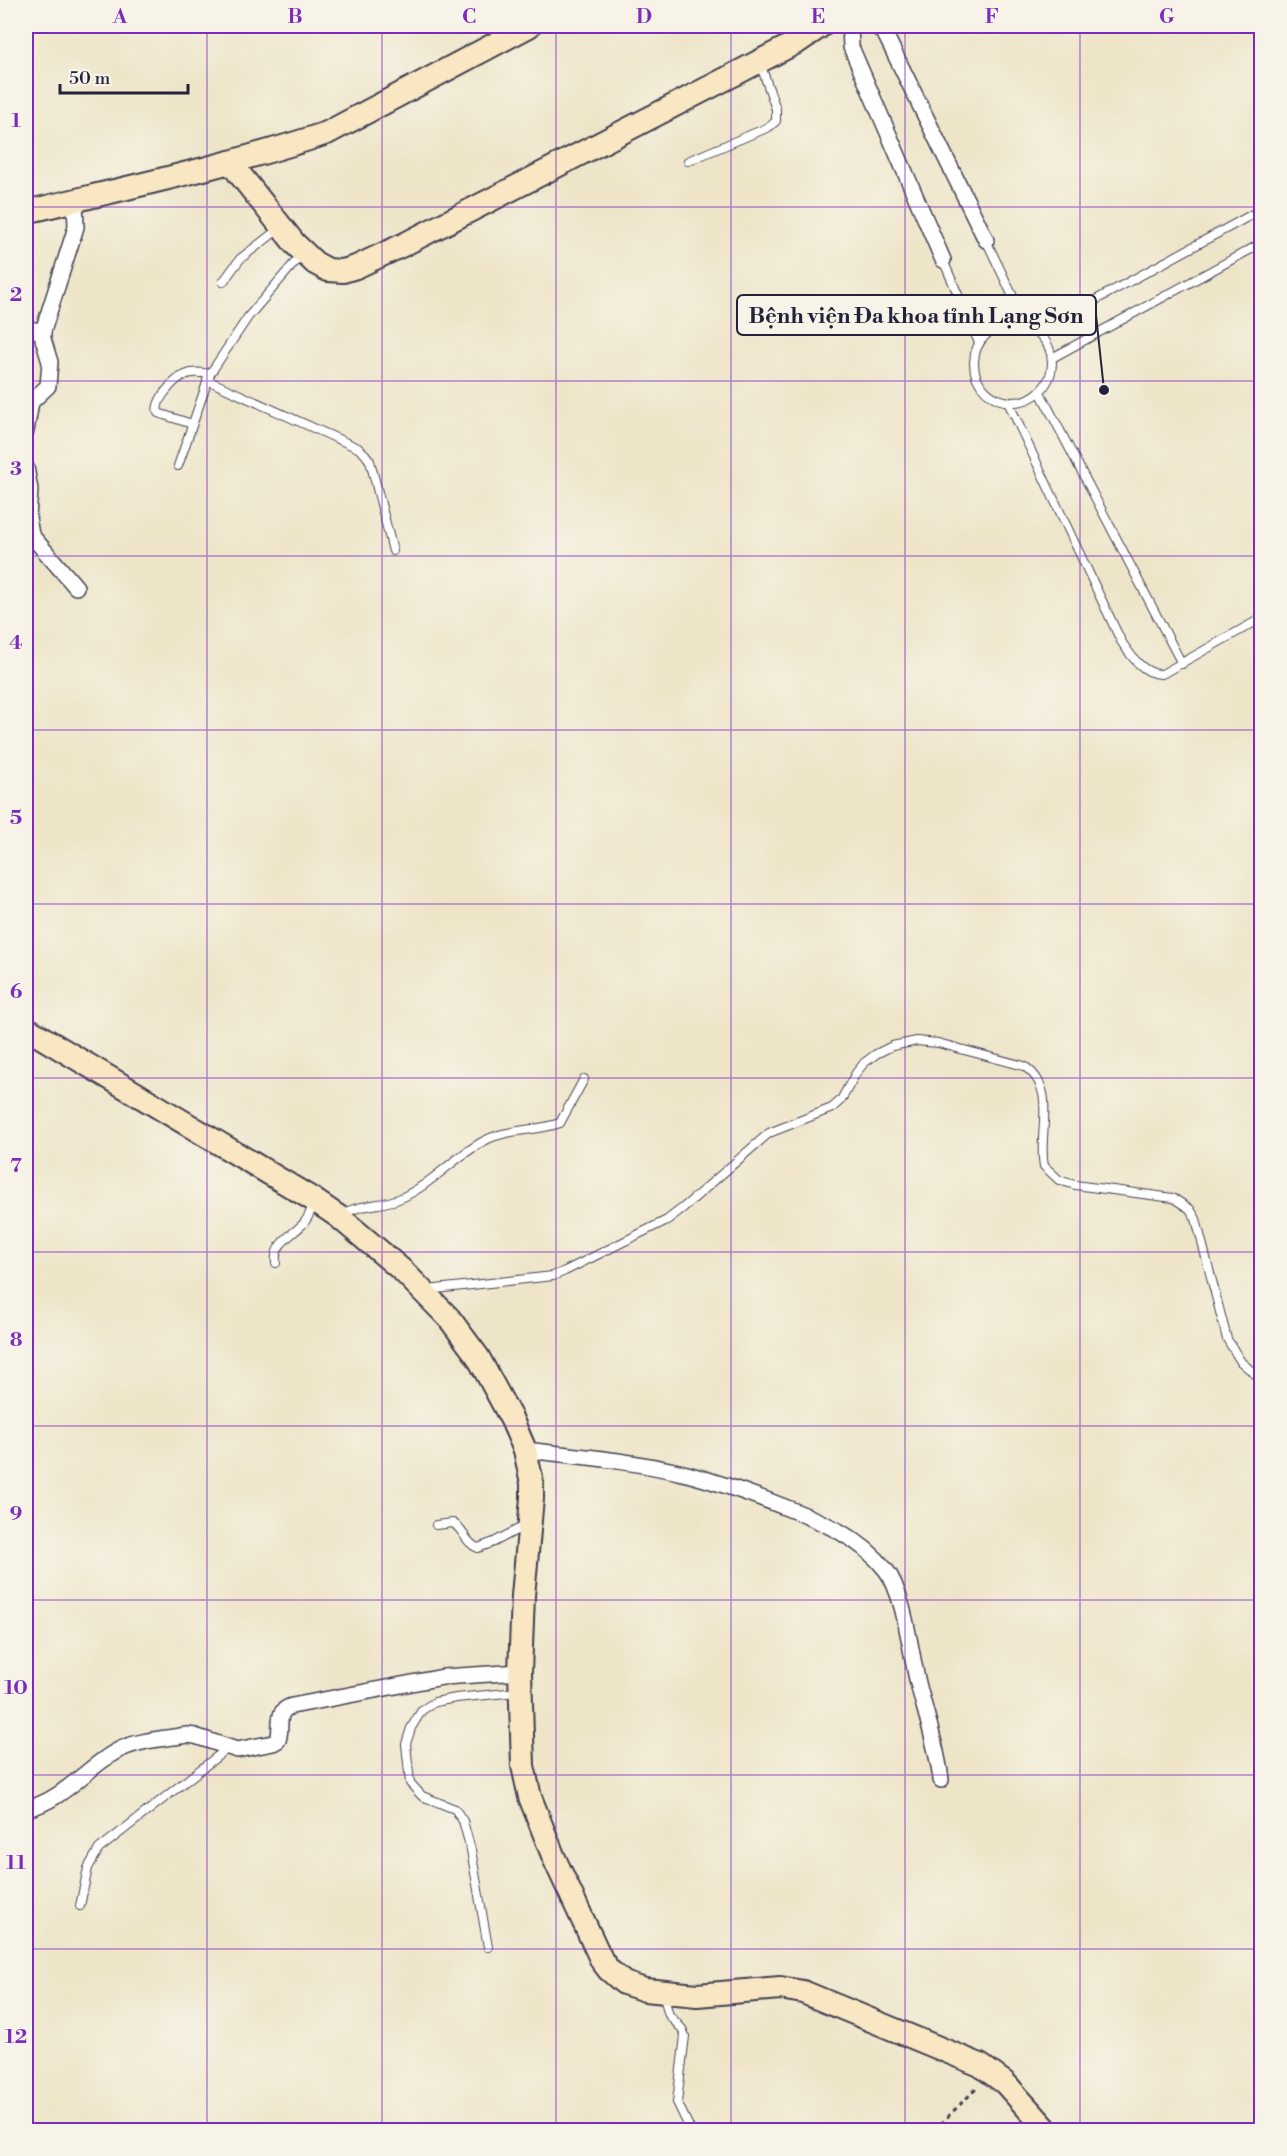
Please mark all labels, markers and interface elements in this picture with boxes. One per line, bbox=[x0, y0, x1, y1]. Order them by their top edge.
text: A bbox=[112, 5, 128, 30]
text: B bbox=[287, 5, 303, 30]
text: C bbox=[462, 5, 476, 30]
text: D bbox=[636, 5, 652, 30]
text: E bbox=[811, 5, 825, 30]
text: F bbox=[985, 5, 999, 30]
text: G bbox=[1159, 5, 1175, 30]
scale bar bbox=[60, 57, 188, 95]
text: 50 m bbox=[69, 67, 111, 90]
text: 1 bbox=[11, 109, 21, 134]
text: 2 bbox=[10, 283, 22, 308]
callout: Bệnh viện Đa khoa tỉnh Lạng Sơn bbox=[737, 295, 1096, 335]
text: Bệnh viện Đa khoa tỉnh Lạng Sơn bbox=[749, 303, 1084, 330]
text: 3 bbox=[10, 457, 22, 482]
text: 4 bbox=[9, 631, 23, 656]
text: 5 bbox=[10, 806, 22, 831]
text: 6 bbox=[10, 980, 23, 1005]
text: 7 bbox=[10, 1154, 22, 1179]
text: 8 bbox=[10, 1328, 23, 1353]
text: 9 bbox=[10, 1502, 22, 1527]
text: 10 bbox=[4, 1676, 28, 1701]
text: 11 bbox=[6, 1851, 26, 1876]
text: 12 bbox=[5, 2025, 27, 2050]

